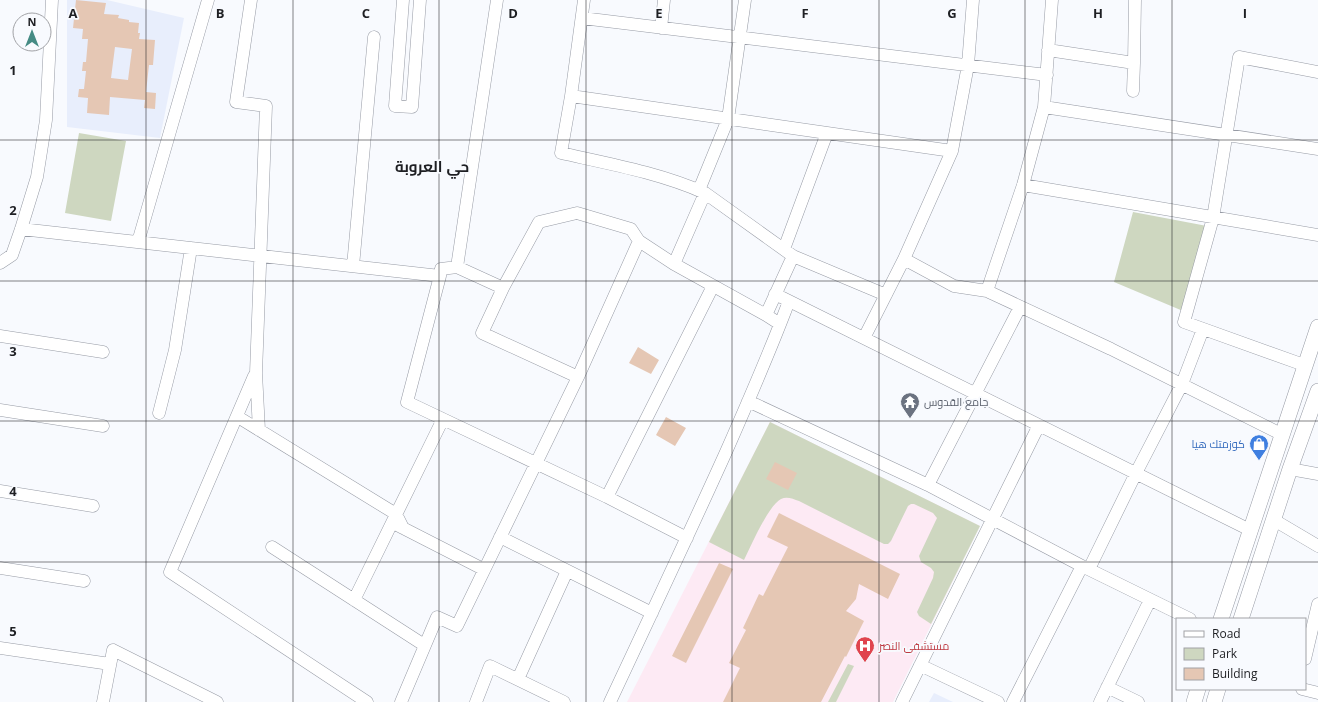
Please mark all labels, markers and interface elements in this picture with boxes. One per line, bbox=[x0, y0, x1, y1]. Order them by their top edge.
text: A bbox=[69, 4, 78, 22]
text: B bbox=[216, 4, 225, 22]
text: C bbox=[362, 4, 370, 22]
text: D bbox=[508, 4, 518, 22]
text: E bbox=[655, 4, 663, 22]
text: F bbox=[801, 4, 809, 22]
text: G bbox=[947, 4, 957, 22]
text: H bbox=[1093, 4, 1103, 22]
text: I bbox=[1243, 4, 1247, 22]
north arrow bbox=[12, 12, 52, 52]
text: N bbox=[28, 14, 36, 29]
text: 1 bbox=[9, 61, 17, 79]
district label: حي العروبة bbox=[395, 156, 469, 179]
text: 2 bbox=[9, 201, 17, 219]
text: 3 bbox=[9, 342, 17, 360]
temple icon: جامع القدوس bbox=[899, 391, 921, 419]
place label: جامع القدوس bbox=[924, 394, 988, 410]
shop icon: كوزمتك هيا bbox=[1248, 433, 1270, 461]
place label: كوزمتك هيا bbox=[1191, 436, 1245, 451]
text: 4 bbox=[9, 482, 17, 500]
legend bbox=[1176, 618, 1306, 690]
text: 5 bbox=[9, 622, 17, 640]
text: Road bbox=[1212, 625, 1241, 642]
hospital icon: مستشفى النصر bbox=[854, 635, 876, 663]
place label: مستشفى النصر bbox=[878, 638, 949, 653]
text: Park bbox=[1212, 645, 1238, 662]
text: Building bbox=[1212, 665, 1258, 682]

